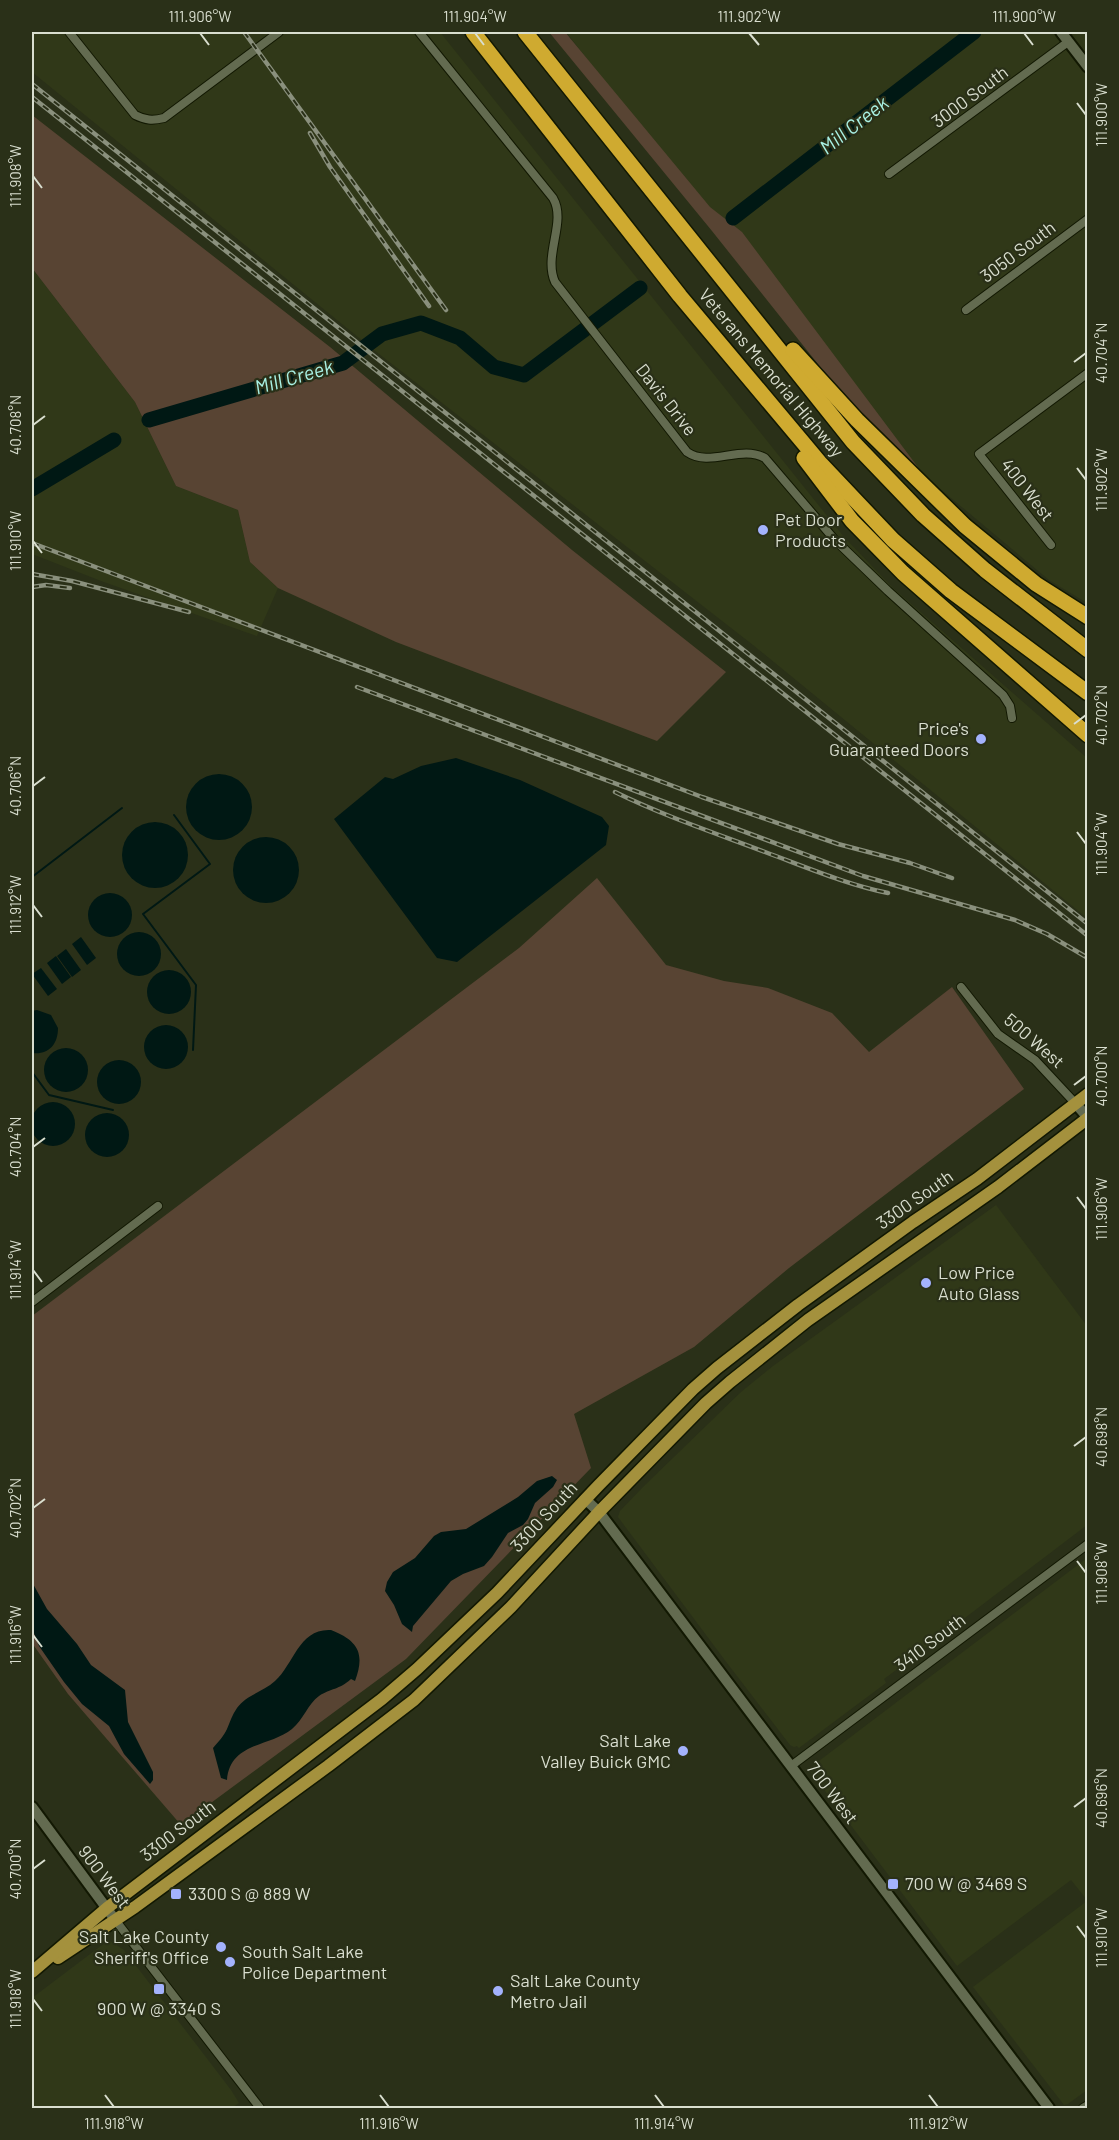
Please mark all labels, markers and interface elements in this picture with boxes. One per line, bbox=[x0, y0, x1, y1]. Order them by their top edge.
text: 111.906°W bbox=[169, 7, 231, 25]
text: 111.904°W bbox=[443, 7, 507, 25]
text: 111.902°W bbox=[717, 7, 781, 25]
text: 111.900°W bbox=[992, 7, 1056, 25]
street label: 3000 South bbox=[927, 60, 1012, 132]
text: 111.900°W bbox=[1092, 83, 1110, 147]
water label: Mill Creek bbox=[814, 90, 893, 159]
text: 111.908°W bbox=[6, 144, 24, 208]
street label: 3050 South bbox=[975, 216, 1059, 287]
street label: Veterans Memorial Highway bbox=[695, 283, 849, 461]
text: 40.704°N bbox=[1092, 323, 1110, 383]
water label: Mill Creek bbox=[252, 353, 336, 399]
street label: Davis Drive bbox=[632, 359, 702, 440]
text: 40.708°N bbox=[6, 395, 24, 455]
text: 111.902°W bbox=[1092, 448, 1110, 512]
street label: 400 West bbox=[997, 454, 1059, 525]
place label: Pet Door Products bbox=[775, 508, 846, 551]
text: 111.910°W bbox=[6, 511, 24, 571]
marker: Pet Door Products bbox=[756, 523, 770, 537]
text: 40.702°N bbox=[1092, 685, 1110, 745]
place label: Price's Guaranteed Doors bbox=[829, 717, 969, 760]
marker: Price's Guaranteed Doors bbox=[974, 732, 988, 746]
text: 40.706°N bbox=[6, 756, 24, 816]
text: 111.904°W bbox=[1092, 812, 1110, 876]
text: 111.912°W bbox=[6, 875, 24, 935]
street label: 500 West bbox=[1000, 1008, 1069, 1072]
text: 40.700°N bbox=[1092, 1046, 1110, 1106]
text: 40.704°N bbox=[6, 1117, 24, 1177]
street label: 3300 South bbox=[872, 1165, 957, 1234]
text: 111.906°W bbox=[1092, 1178, 1110, 1240]
text: 111.914°W bbox=[6, 1240, 24, 1300]
place label: Low Price Auto Glass bbox=[938, 1261, 1020, 1304]
marker: Low Price Auto Glass bbox=[919, 1276, 933, 1290]
text: 40.698°N bbox=[1092, 1407, 1110, 1467]
street label: 3300 South bbox=[505, 1476, 582, 1556]
text: 40.702°N bbox=[6, 1478, 24, 1538]
text: 111.908°W bbox=[1092, 1541, 1110, 1605]
text: 111.916°W bbox=[6, 1605, 24, 1665]
street label: 3410 South bbox=[889, 1608, 969, 1676]
place label: Salt Lake Valley Buick GMC bbox=[540, 1729, 671, 1772]
marker: Salt Lake Valley Buick GMC bbox=[676, 1744, 690, 1758]
street label: 700 West bbox=[802, 1757, 863, 1828]
text: 40.696°N bbox=[1092, 1768, 1110, 1828]
street label: 3300 South bbox=[135, 1795, 219, 1866]
text: 40.700°N bbox=[6, 1839, 24, 1899]
street label: 900 West bbox=[74, 1841, 136, 1912]
place label: 700 W @ 3469 S bbox=[905, 1872, 1027, 1894]
marker: 700 W @ 3469 S bbox=[886, 1877, 900, 1891]
place label: 3300 S @ 889 W bbox=[188, 1882, 311, 1904]
marker: 3300 S @ 889 W bbox=[169, 1887, 183, 1901]
text: 111.910°W bbox=[1092, 1908, 1110, 1968]
place label: Salt Lake County Sheriff's Office bbox=[79, 1925, 209, 1968]
marker: Salt Lake County Sheriff's Office bbox=[214, 1940, 228, 1954]
place label: South Salt Lake Police Department bbox=[242, 1940, 387, 1983]
marker: South Salt Lake Police Department bbox=[223, 1955, 237, 1969]
text: 111.918°W bbox=[6, 1969, 24, 2029]
place label: Salt Lake County Metro Jail bbox=[510, 1969, 640, 2012]
marker: 900 W @ 3340 S bbox=[152, 1982, 166, 1996]
marker: Salt Lake County Metro Jail bbox=[491, 1984, 505, 1998]
place label: 900 W @ 3340 S bbox=[97, 1997, 221, 2019]
text: 111.918°W bbox=[84, 2114, 144, 2132]
text: 111.916°W bbox=[359, 2114, 419, 2132]
text: 111.914°W bbox=[634, 2114, 694, 2132]
text: 111.912°W bbox=[908, 2114, 968, 2132]

